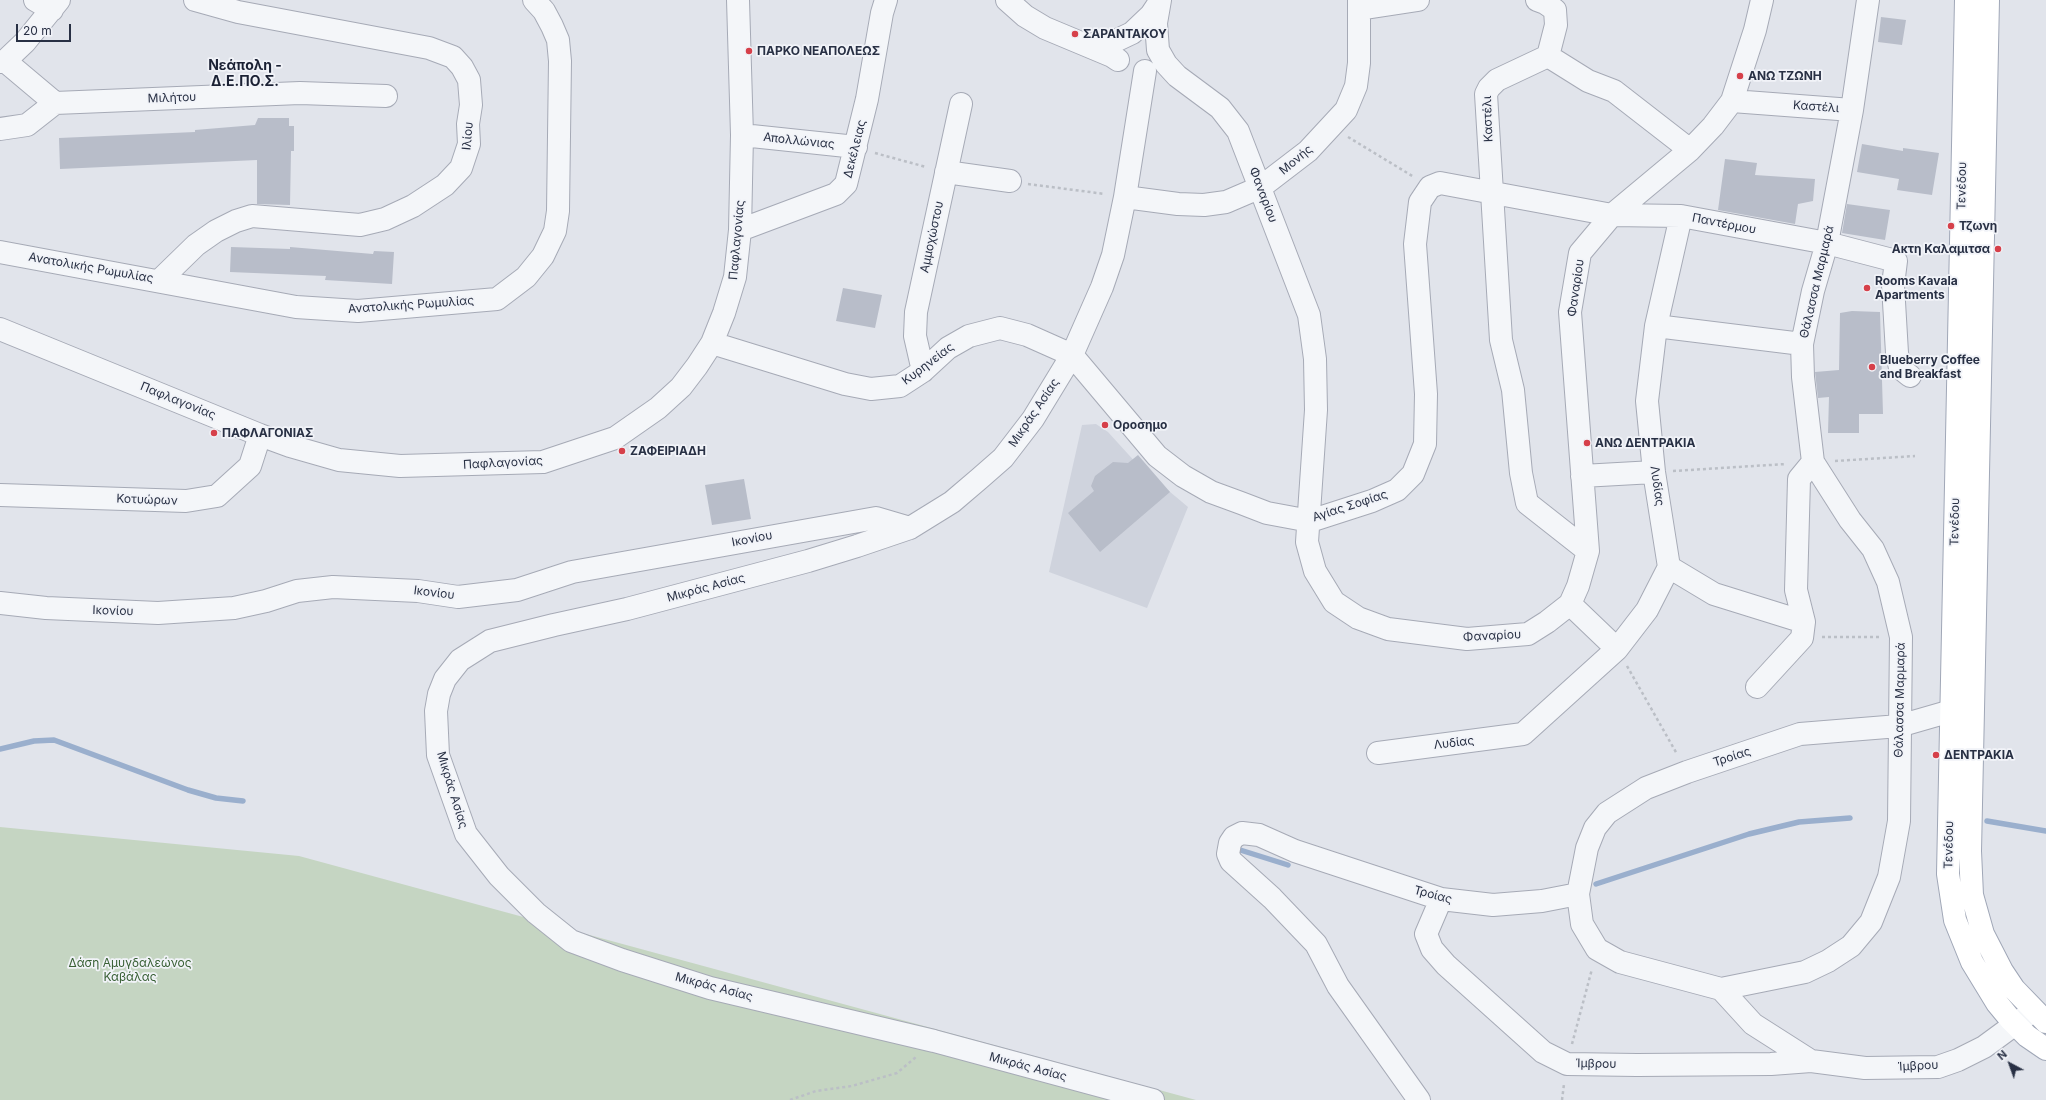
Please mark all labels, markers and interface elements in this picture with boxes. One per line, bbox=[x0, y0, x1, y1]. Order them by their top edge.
scale bar bbox=[18, 16, 73, 42]
text: 20 m bbox=[23, 23, 52, 38]
place label: ΣΑΡΑΝΤΑΚΟΥ bbox=[1083, 27, 1167, 41]
marker: ΣΑΡΑΝΤΑΚΟΥ bbox=[1070, 29, 1080, 39]
place label: ΠΑΡΚΟ ΝΕΑΠΟΛΕΩΣ bbox=[757, 44, 880, 58]
marker: ΠΑΡΚΟ ΝΕΑΠΟΛΕΩΣ bbox=[744, 46, 754, 56]
district label: Νεάπολη - Δ.Ε.ΠΟ.Σ. bbox=[208, 58, 282, 90]
place label: ΑΝΩ ΤΖΩΝΗ bbox=[1748, 69, 1822, 83]
marker: ΑΝΩ ΤΖΩΝΗ bbox=[1735, 71, 1745, 81]
street label: Μιλήτου bbox=[147, 90, 197, 106]
street label: Καστέλι bbox=[1480, 96, 1496, 142]
street label: Καστέλι bbox=[1792, 98, 1840, 116]
street label: Δεκέλειας bbox=[841, 118, 869, 180]
street label: Ιλίου bbox=[460, 121, 476, 151]
street label: Απολλώνιας bbox=[763, 130, 835, 152]
street label: Μονής bbox=[1277, 142, 1315, 178]
street label: Τενέδου bbox=[1954, 162, 1970, 210]
street label: Φαναρίου bbox=[1246, 165, 1280, 225]
street label: Παφλαγονίας bbox=[726, 199, 748, 281]
street label: Αμμοχώστου bbox=[917, 200, 947, 274]
street label: Παντέρμου bbox=[1691, 211, 1757, 237]
place label: Τζωνη bbox=[1959, 219, 1997, 233]
marker: Τζωνη bbox=[1946, 221, 1956, 231]
street label: Θάλασσα Μαρμαρά bbox=[1797, 224, 1837, 340]
place label: Ακτη Καλαμιτσα bbox=[1892, 242, 1990, 256]
marker: Ακτη Καλαμιτσα bbox=[1993, 244, 2003, 254]
street label: Ανατολικής Ρωμυλίας bbox=[27, 250, 155, 286]
street label: Φαναρίου bbox=[1565, 258, 1587, 318]
place label: Rooms Kavala Apartments bbox=[1875, 274, 1958, 302]
marker: Rooms Kavala Apartments bbox=[1862, 283, 1872, 293]
street label: Ανατολικής Ρωμυλίας bbox=[347, 293, 475, 317]
street label: Κυρηνείας bbox=[899, 340, 957, 388]
place label: Blueberry Coffee and Breakfast bbox=[1880, 353, 1980, 381]
marker: Blueberry Coffee and Breakfast bbox=[1867, 362, 1877, 372]
street label: Μικράς Ασίας bbox=[1006, 376, 1062, 450]
street label: Παφλαγονίας bbox=[138, 379, 218, 423]
place label: Οροσημο bbox=[1113, 418, 1167, 432]
marker: Οροσημο bbox=[1100, 420, 1110, 430]
place label: ΠΑΦΛΑΓΟΝΙΑΣ bbox=[222, 426, 313, 440]
marker: ΠΑΦΛΑΓΟΝΙΑΣ bbox=[209, 428, 219, 438]
place label: ΑΝΩ ΔΕΝΤΡΑΚΙΑ bbox=[1595, 436, 1695, 450]
marker: ΑΝΩ ΔΕΝΤΡΑΚΙΑ bbox=[1582, 438, 1592, 448]
place label: ΖΑΦΕΙΡΙΑΔΗ bbox=[630, 444, 706, 458]
marker: ΖΑΦΕΙΡΙΑΔΗ bbox=[617, 446, 627, 456]
street label: Παφλαγονίας bbox=[463, 454, 543, 472]
street label: Λυδίας bbox=[1647, 465, 1667, 507]
street label: Αγίας Σοφίας bbox=[1311, 487, 1389, 525]
street label: Κοτυώρων bbox=[116, 492, 178, 508]
street label: Τενέδου bbox=[1947, 498, 1963, 546]
street label: Ικονίου bbox=[730, 528, 774, 550]
street label: Μικράς Ασίας bbox=[666, 571, 746, 605]
street label: Ικονίου bbox=[413, 583, 455, 603]
street label: Ικονίου bbox=[92, 603, 134, 619]
street label: Φαναρίου bbox=[1463, 627, 1521, 645]
street label: Θάλασσα Μαρμαρά bbox=[1892, 642, 1908, 758]
street label: Λυδίας bbox=[1433, 733, 1475, 753]
street label: Τροίας bbox=[1711, 744, 1753, 770]
place label: ΔΕΝΤΡΑΚΙΑ bbox=[1944, 748, 2014, 762]
street label: Μικράς Ασίας bbox=[433, 750, 471, 830]
marker: ΔΕΝΤΡΑΚΙΑ bbox=[1931, 750, 1941, 760]
street label: Τενέδου bbox=[1941, 821, 1957, 869]
street label: Τροίας bbox=[1412, 883, 1454, 907]
park label: Δάση Αμυγδαλεώνος Καβάλας bbox=[68, 956, 192, 984]
street label: Μικράς Ασίας bbox=[674, 970, 754, 1004]
north arrow bbox=[1990, 1044, 2030, 1084]
text: N bbox=[1994, 1047, 2010, 1063]
street label: Μικράς Ασίας bbox=[988, 1050, 1068, 1084]
street label: Ίμβρου bbox=[1576, 1056, 1616, 1072]
street label: Ίμβρου bbox=[1897, 1058, 1939, 1074]

